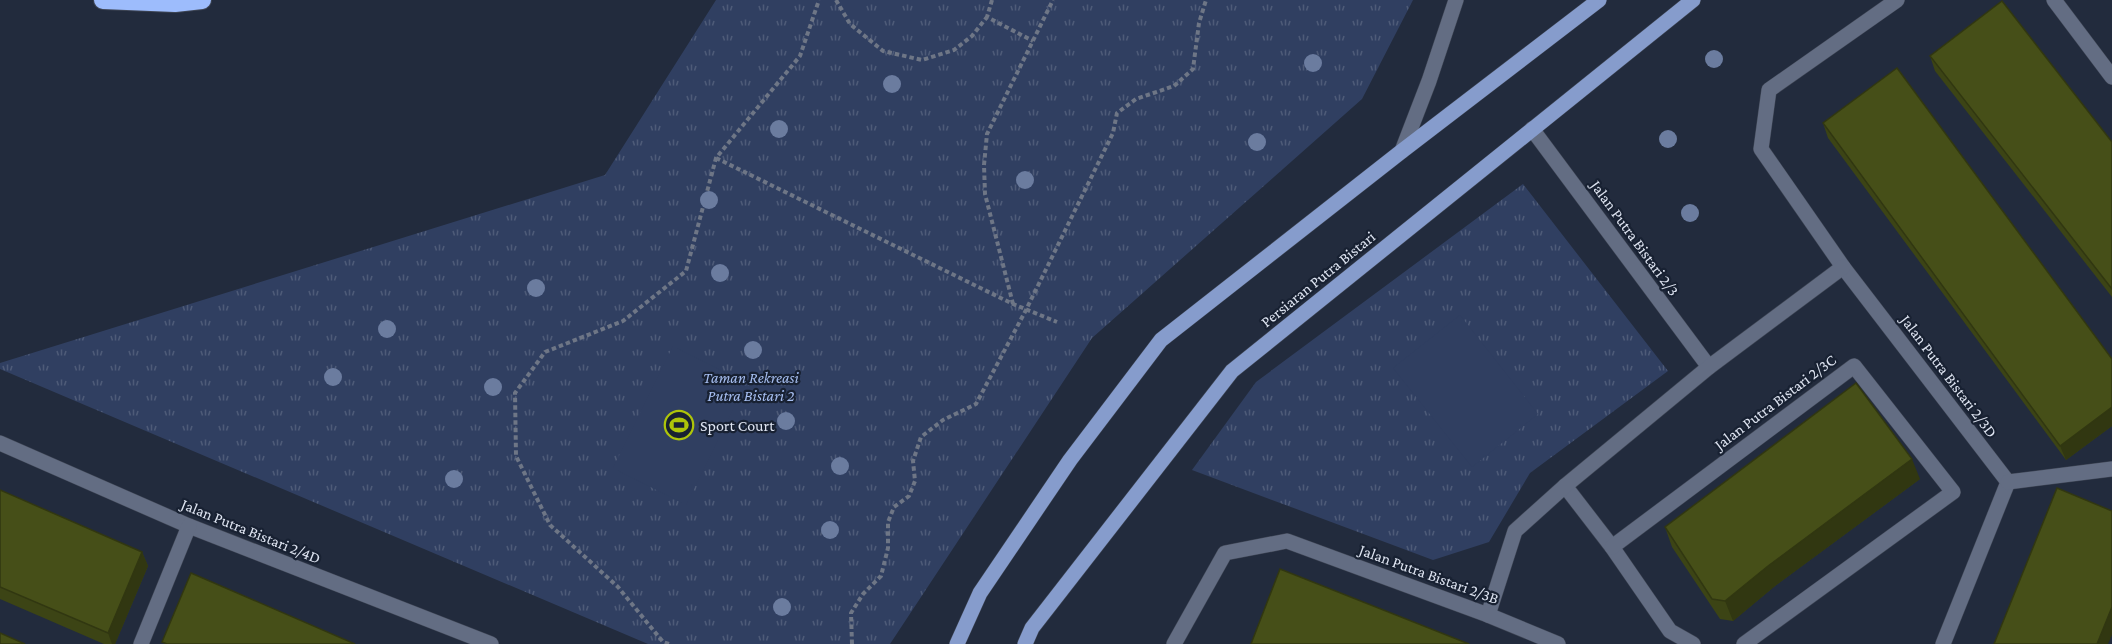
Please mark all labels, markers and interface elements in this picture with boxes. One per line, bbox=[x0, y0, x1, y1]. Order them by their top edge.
street label: Jalan Putra Bistari 2/3 bbox=[1586, 176, 1682, 299]
street label: Persiaran Putra Bistari bbox=[1258, 228, 1378, 330]
street label: Jalan Putra Bistari 2/3D bbox=[1895, 310, 2001, 441]
street label: Jalan Putra Bistari 2/3C bbox=[1709, 351, 1840, 455]
park label: Taman Rekreasi Putra Bistari 2 bbox=[703, 369, 800, 404]
sports icon: Sport Court bbox=[663, 409, 695, 441]
place label: Sport Court bbox=[700, 417, 775, 435]
street label: Jalan Putra Bistari 2/4D bbox=[177, 495, 323, 568]
street label: Jalan Putra Bistari 2/3B bbox=[1355, 540, 1501, 608]

